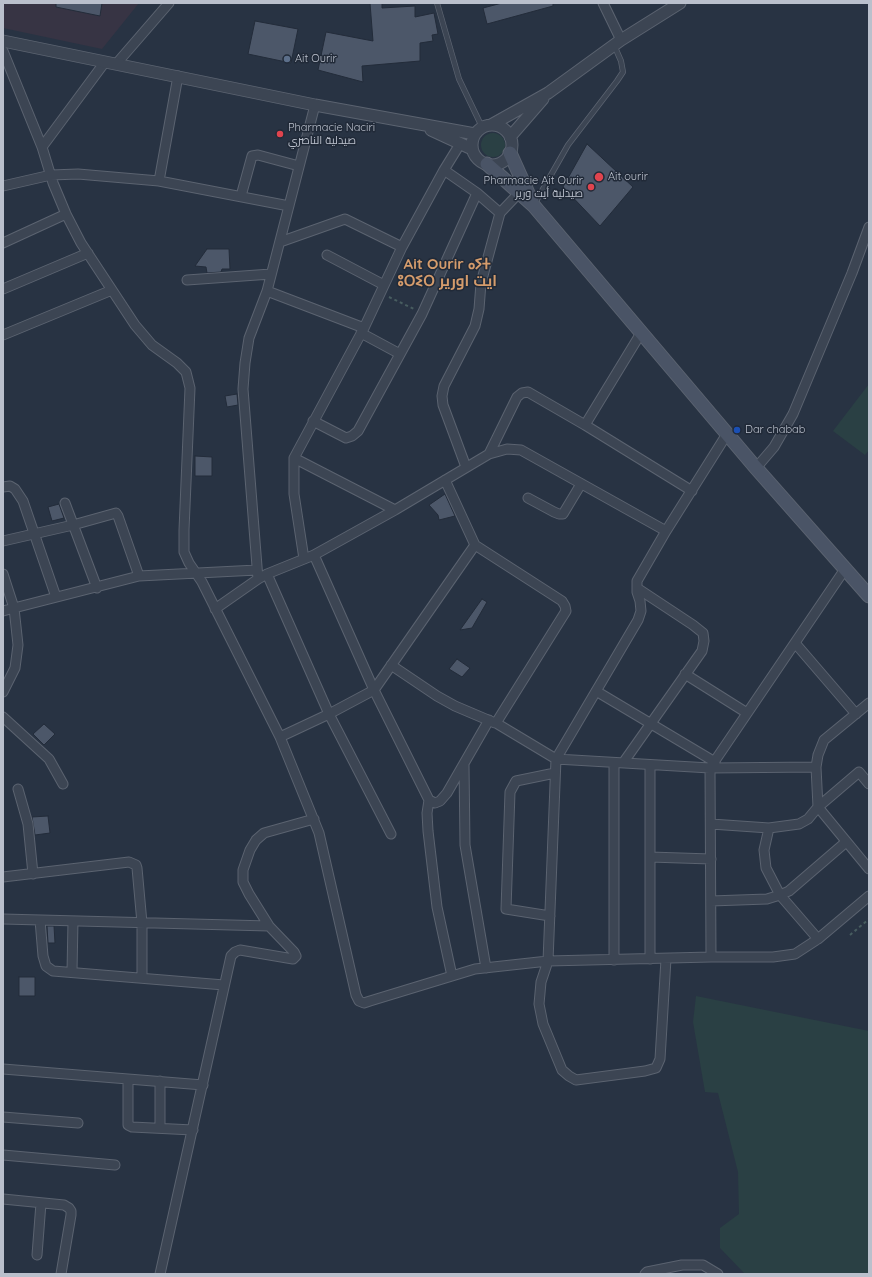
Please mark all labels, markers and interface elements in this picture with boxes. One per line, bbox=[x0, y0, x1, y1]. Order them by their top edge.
place label: Ait Ourir bbox=[295, 52, 337, 66]
marker: Ait Ourir bbox=[282, 54, 292, 64]
place label: Pharmacie Naciri صيدلية الناصري bbox=[288, 121, 375, 147]
marker: Pharmacie Naciri صيدلية الناصري bbox=[275, 129, 285, 139]
place label: Ait ourir bbox=[608, 170, 648, 184]
marker: Ait ourir bbox=[593, 171, 605, 183]
place label: Pharmacie Ait Ourir صيدلية أيت ورير bbox=[484, 174, 583, 200]
marker: Pharmacie Ait Ourir صيدلية أيت ورير bbox=[586, 182, 596, 192]
district label: Ait Ourir ⴰⵢⵜ ⵓⵔⵉⵔ ايت اورير bbox=[397, 255, 497, 290]
place label: Dar chabab bbox=[745, 423, 805, 437]
marker: Dar chabab bbox=[732, 425, 742, 435]

